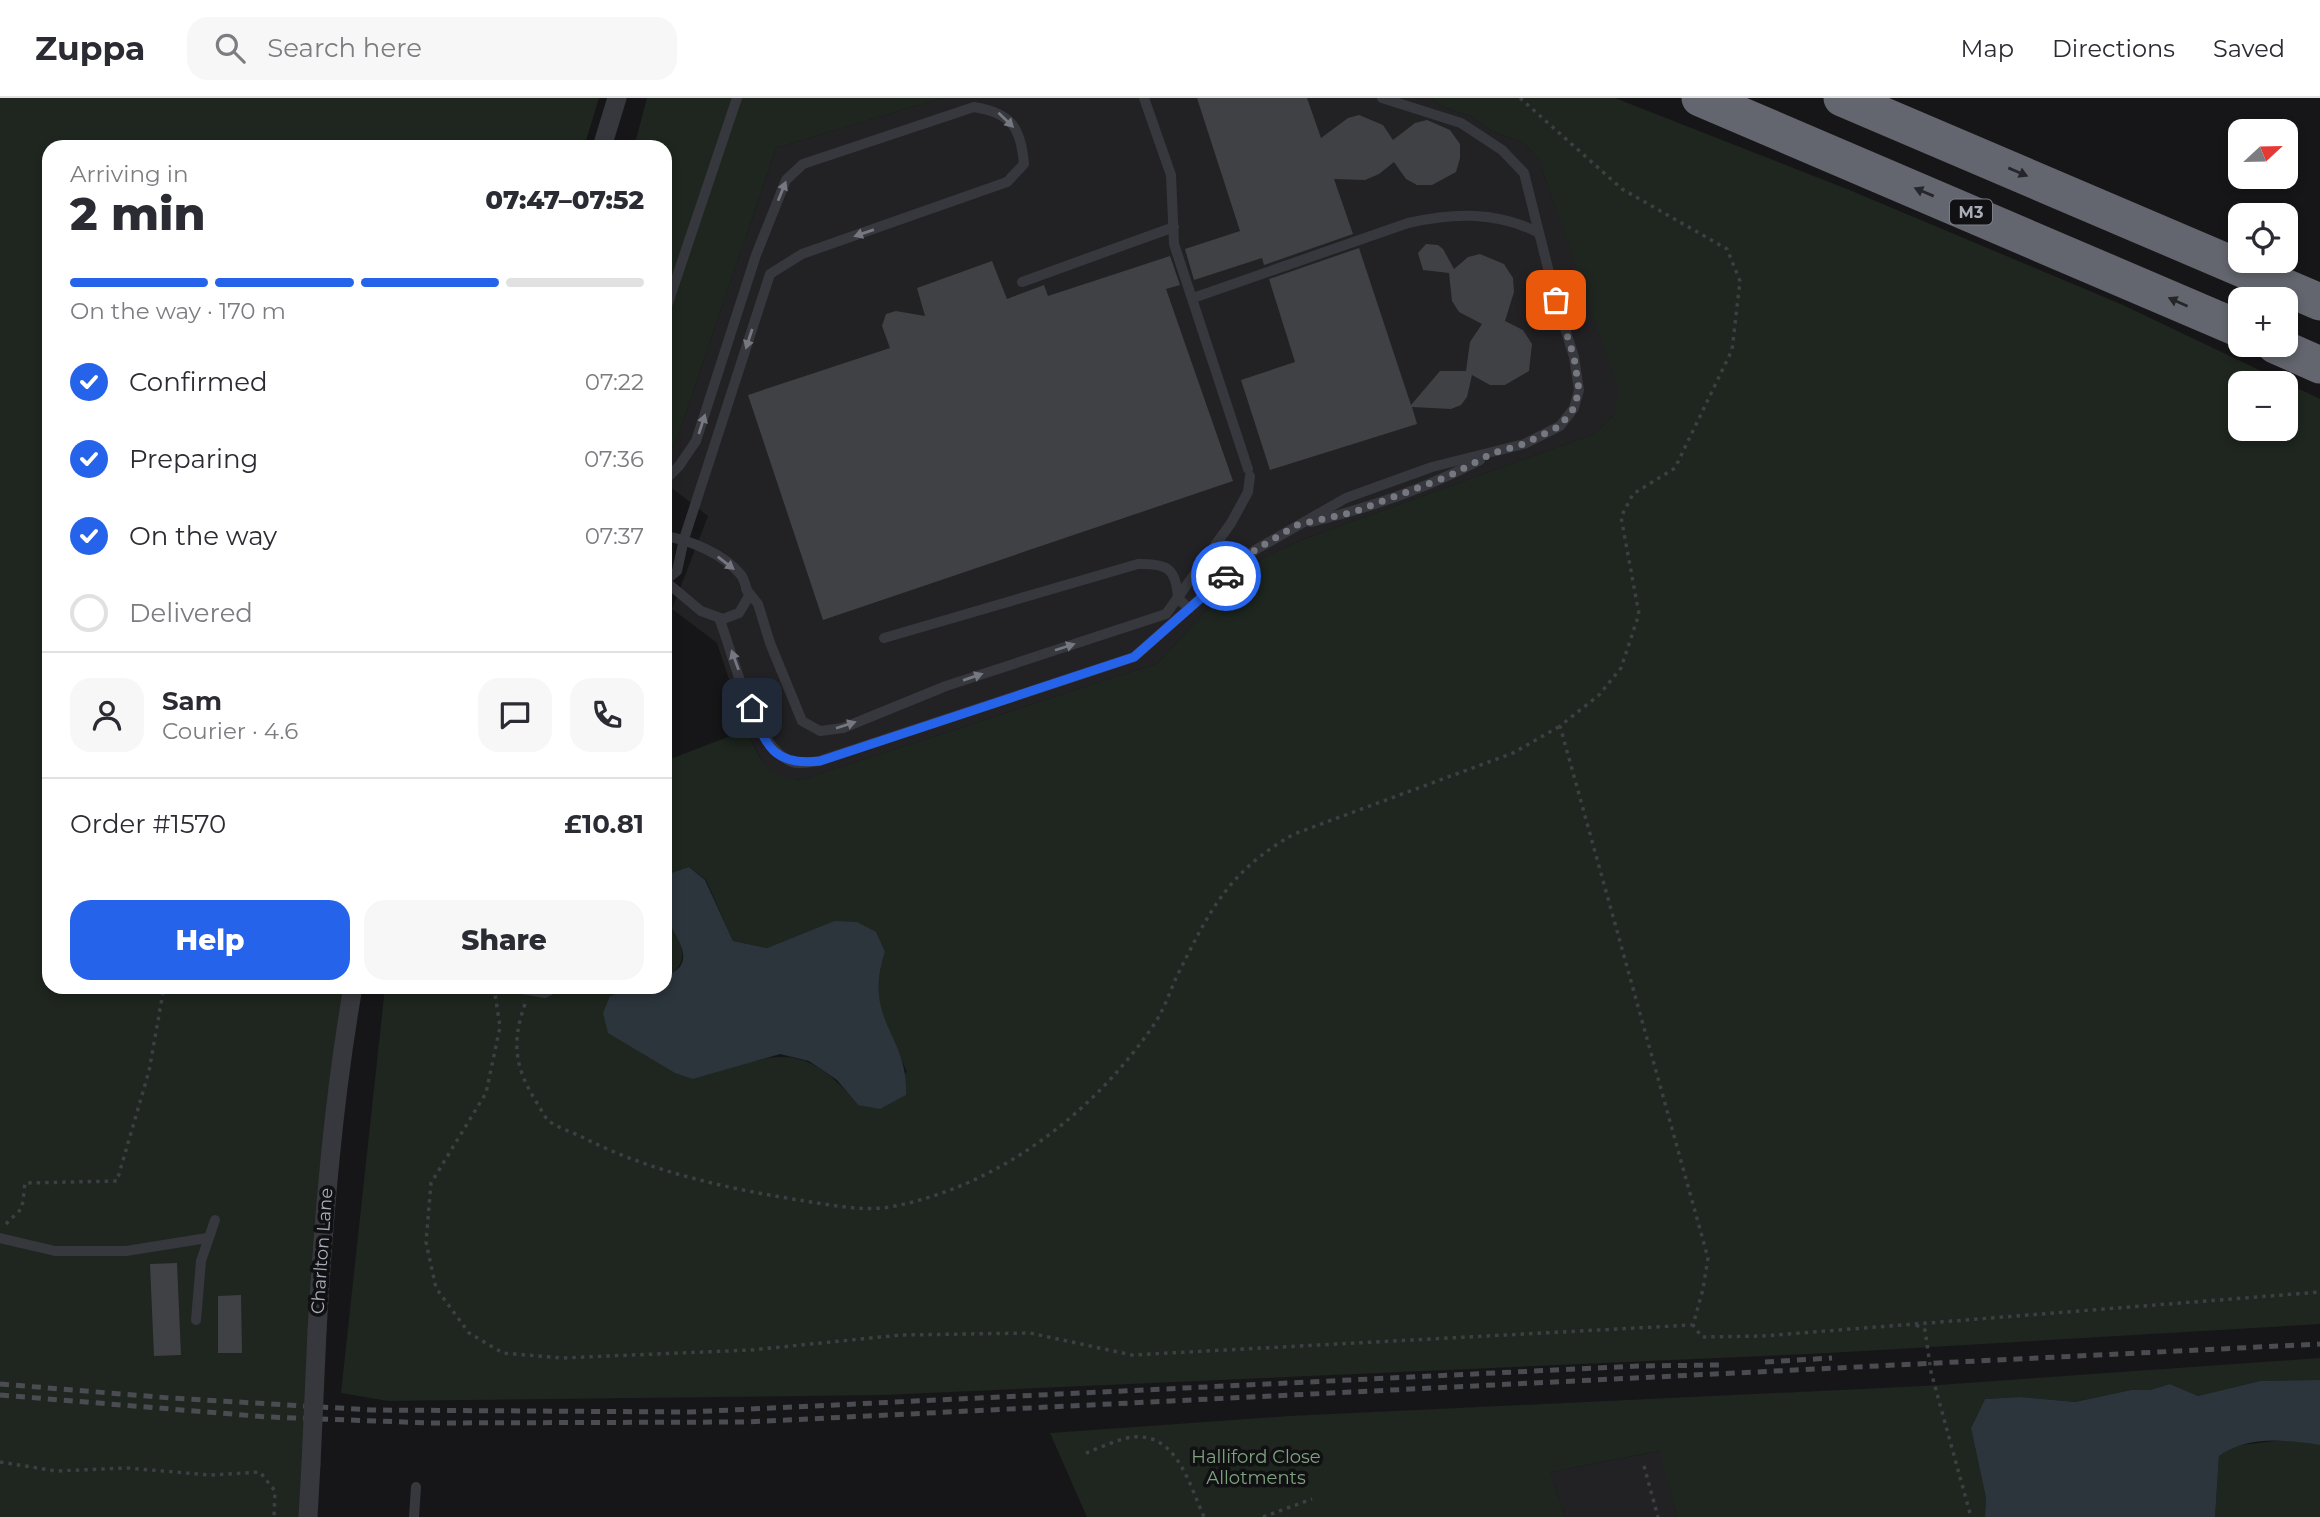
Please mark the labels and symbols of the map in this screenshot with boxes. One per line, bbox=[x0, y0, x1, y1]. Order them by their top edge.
one-way arrow bbox=[998, 111, 1015, 128]
north arrow bbox=[2228, 119, 2298, 189]
one-way arrow bbox=[2007, 167, 2028, 178]
one-way arrow bbox=[776, 181, 787, 202]
one-way arrow bbox=[1914, 186, 1934, 198]
road number: M3 bbox=[1950, 200, 1992, 224]
one-way arrow bbox=[853, 228, 874, 239]
pin bbox=[1526, 270, 1586, 330]
one-way arrow bbox=[2167, 296, 2188, 307]
one-way arrow bbox=[743, 329, 753, 350]
one-way arrow bbox=[697, 413, 707, 434]
courier bbox=[1191, 541, 1261, 611]
one-way arrow bbox=[717, 556, 736, 570]
one-way arrow bbox=[1055, 641, 1076, 652]
one-way arrow bbox=[729, 650, 740, 671]
one-way arrow bbox=[963, 671, 984, 682]
pin bbox=[722, 678, 782, 738]
one-way arrow bbox=[835, 719, 856, 730]
street label: Charlton Lane bbox=[307, 1187, 337, 1315]
park label: Halliford Close Allotments bbox=[1191, 1446, 1321, 1489]

